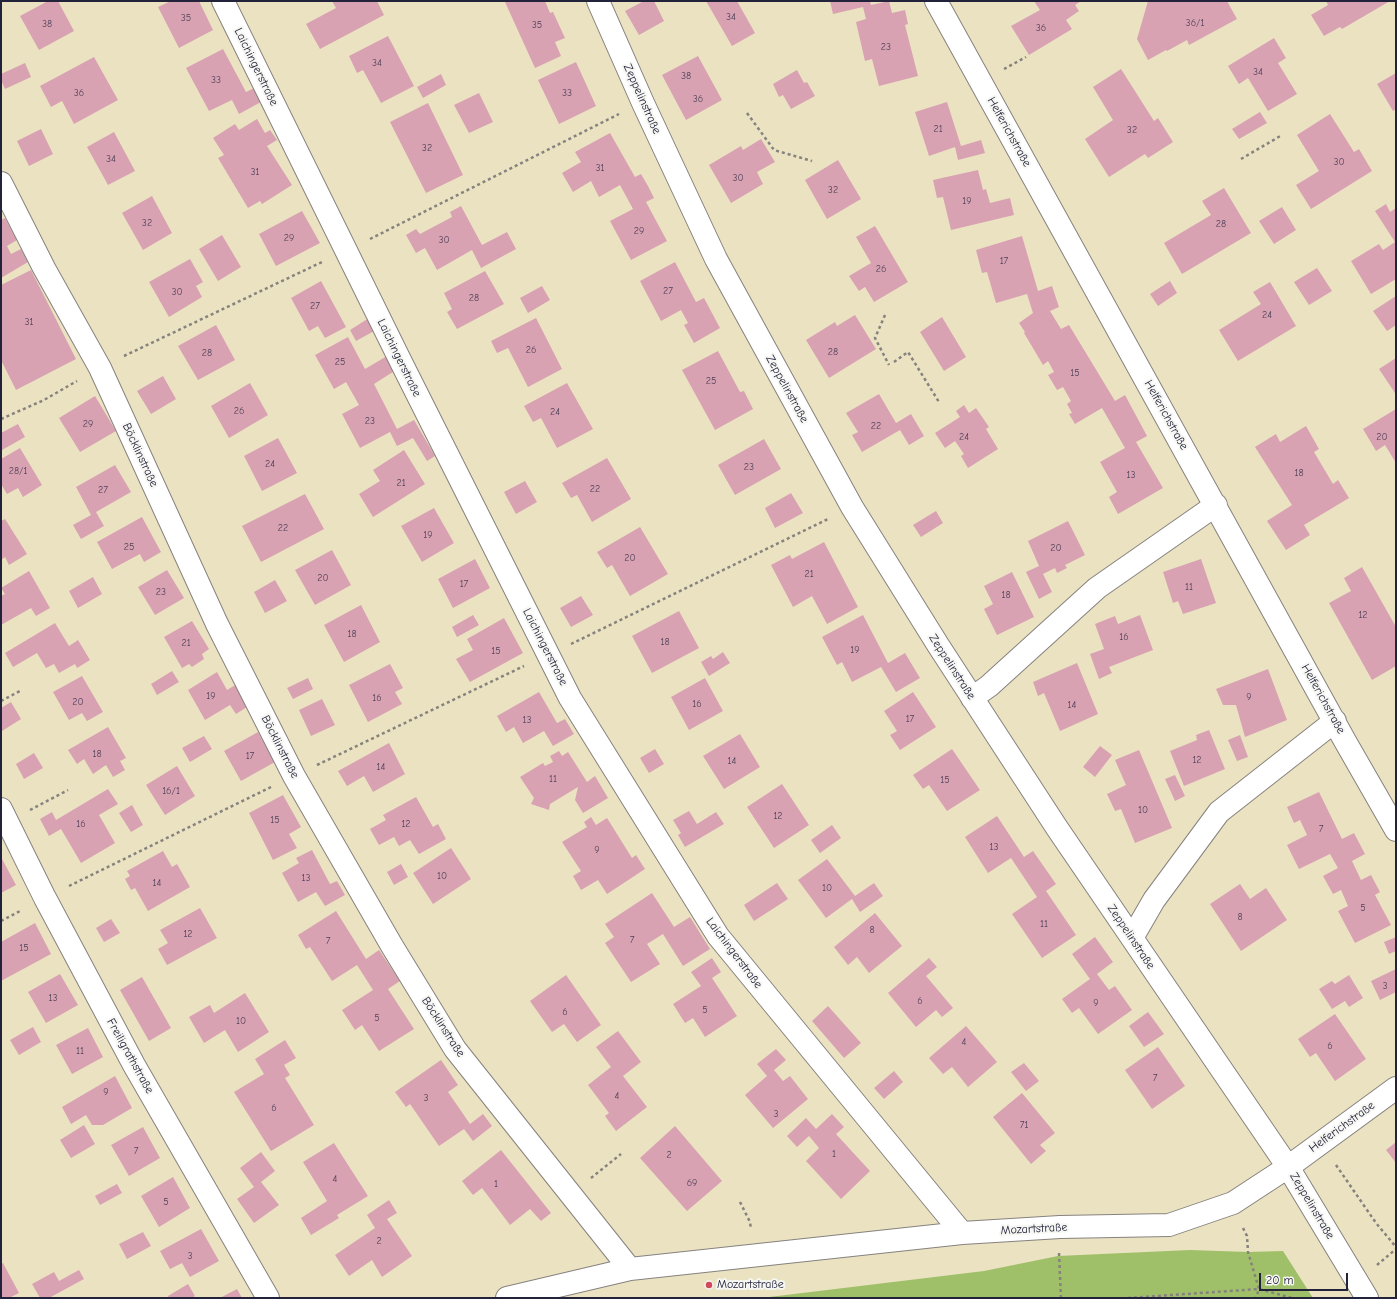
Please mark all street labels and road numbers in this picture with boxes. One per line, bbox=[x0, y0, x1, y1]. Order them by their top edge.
street label: Laichingerstraße bbox=[231, 26, 281, 108]
street label: Zeppelinstraße bbox=[620, 62, 664, 136]
street label: Helferichstraße bbox=[984, 95, 1034, 169]
street label: Laichingerstraße bbox=[374, 317, 424, 399]
street label: Zeppelinstraße bbox=[762, 353, 812, 425]
street label: Helferichstraße bbox=[1141, 378, 1191, 452]
street label: Böcklinstraße bbox=[119, 421, 161, 489]
street label: Laichingerstraße bbox=[519, 606, 571, 688]
street label: Zeppelinstraße bbox=[925, 632, 979, 702]
street label: Helferichstraße bbox=[1298, 662, 1348, 736]
street label: Böcklinstraße bbox=[258, 713, 302, 781]
street label: Zeppelinstraße bbox=[1104, 902, 1158, 972]
street label: Laichingerstraße bbox=[703, 915, 765, 991]
street label: Böcklinstraße bbox=[418, 994, 468, 1060]
street label: Freiligrathstraße bbox=[103, 1016, 157, 1096]
street label: Helferichstraße bbox=[1306, 1098, 1378, 1156]
street label: Zeppelinstraße bbox=[1286, 1170, 1338, 1242]
street label: Mozartstraße bbox=[1000, 1220, 1068, 1238]

